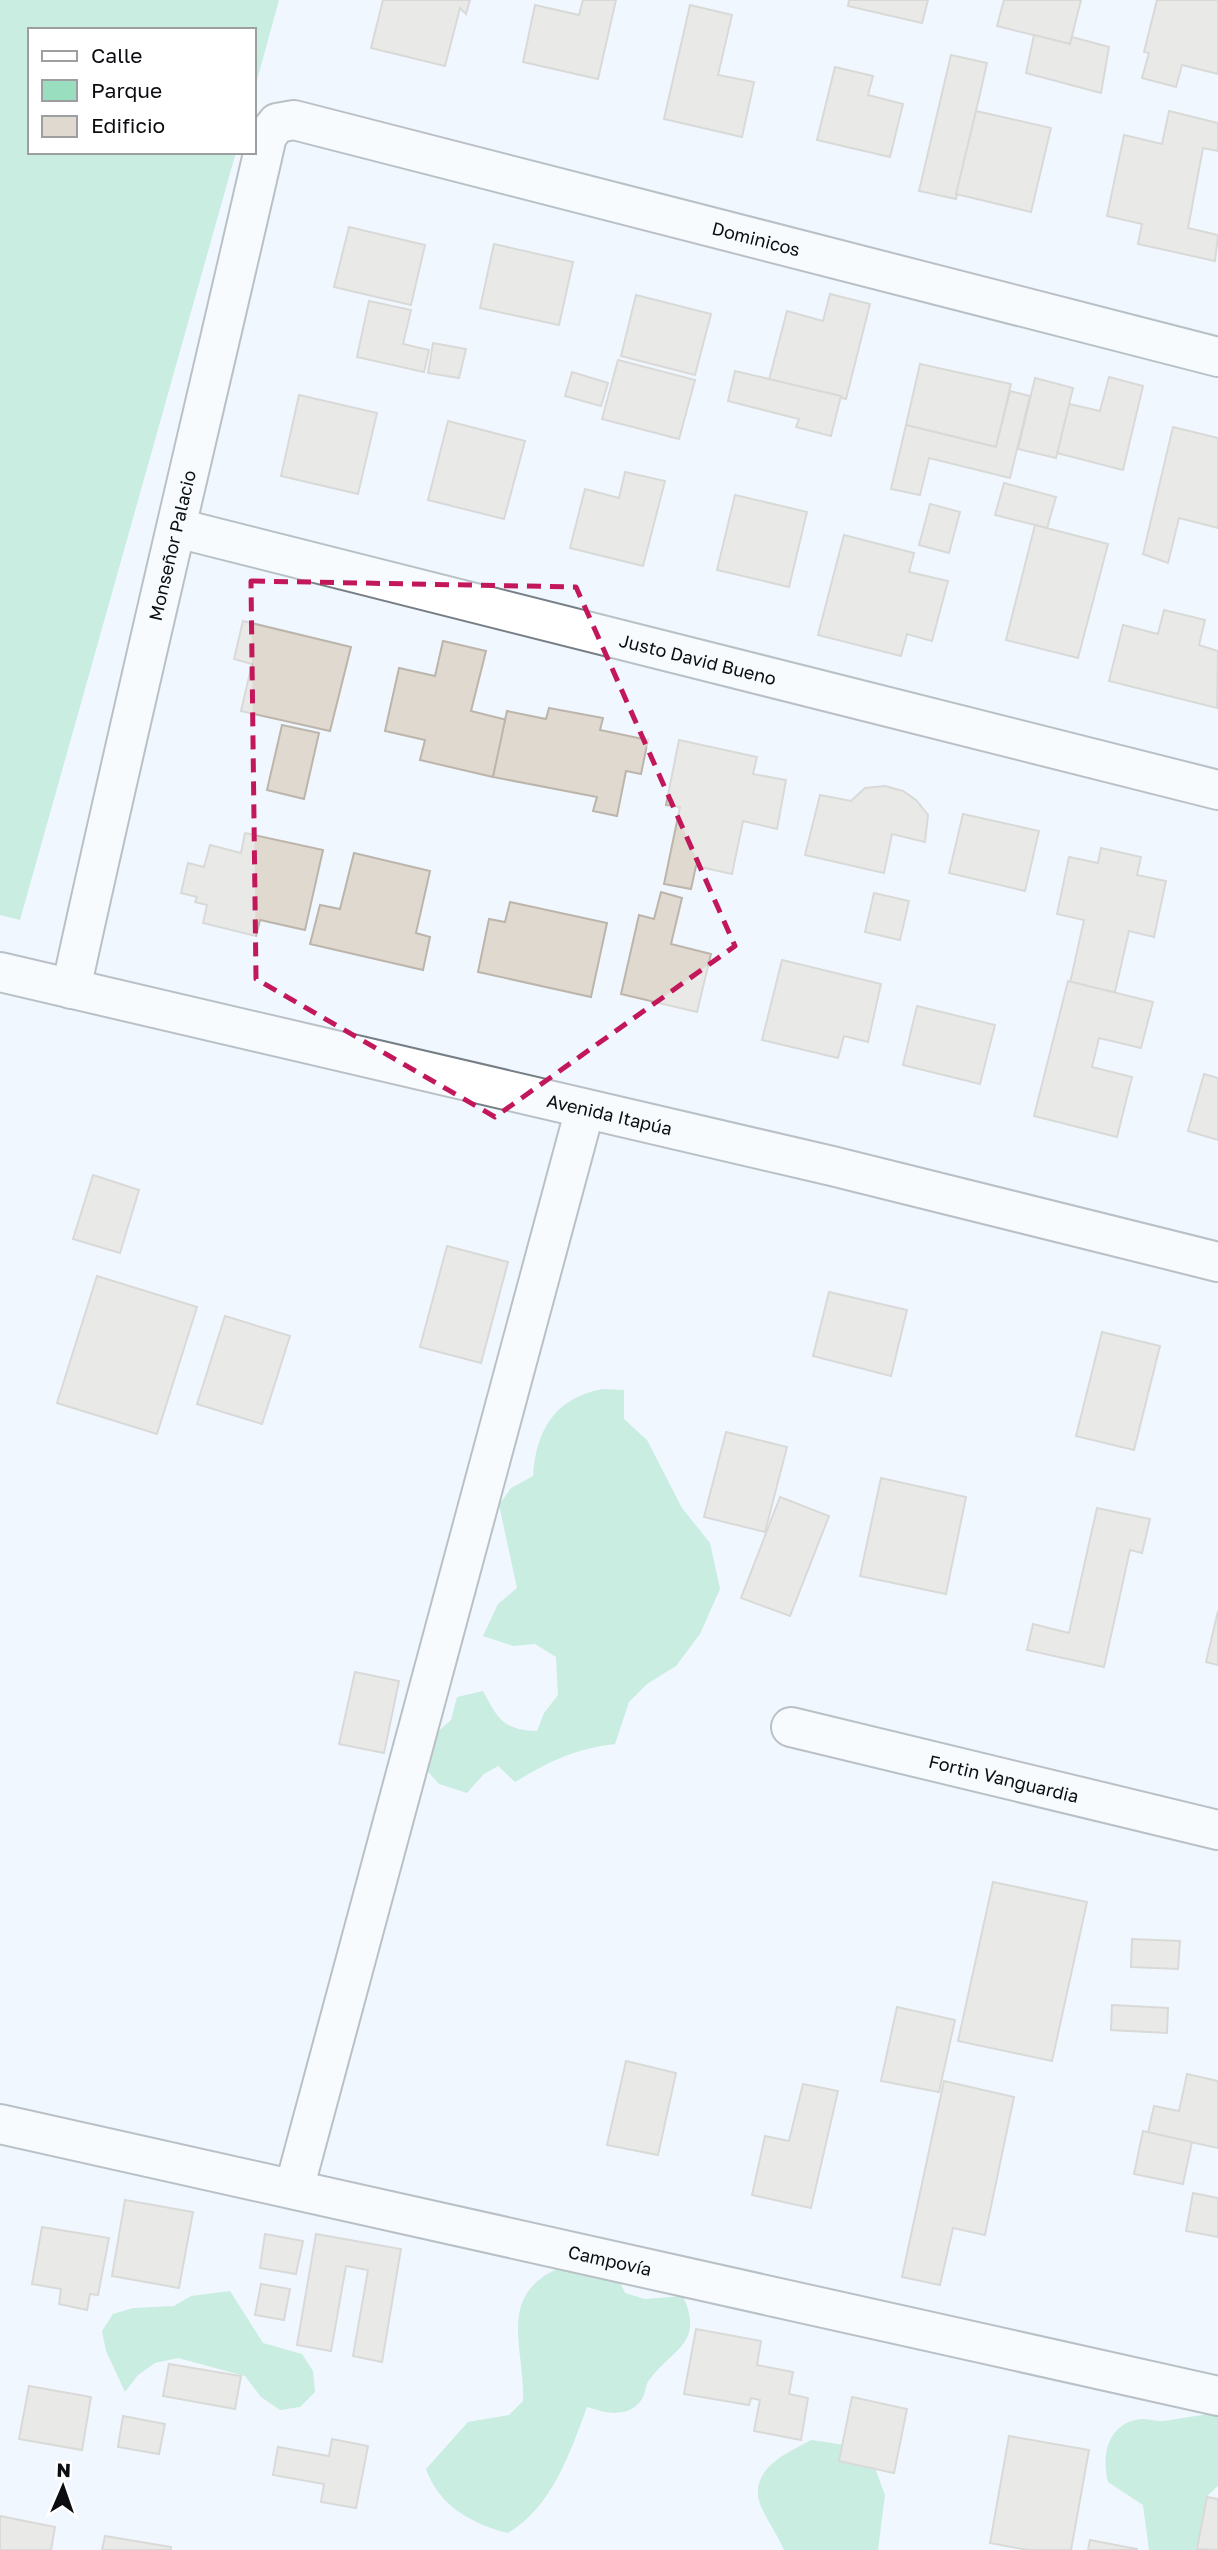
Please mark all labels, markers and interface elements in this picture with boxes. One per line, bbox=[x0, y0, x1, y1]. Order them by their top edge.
legend bbox=[28, 28, 256, 154]
text: Calle bbox=[91, 42, 143, 68]
text: Parque bbox=[91, 77, 162, 103]
text: Edificio bbox=[91, 112, 165, 138]
street label: Dominicos bbox=[710, 217, 803, 260]
street label: Monseñor Palacio bbox=[144, 468, 200, 623]
street label: Justo David Bueno bbox=[617, 629, 779, 689]
street label: Avenida Itapúa bbox=[545, 1089, 674, 1139]
street label: Fortin Vanguardia bbox=[927, 1750, 1081, 1807]
street label: Campovía bbox=[566, 2240, 654, 2280]
north arrow bbox=[28, 2452, 98, 2522]
text: N bbox=[56, 2458, 71, 2481]

